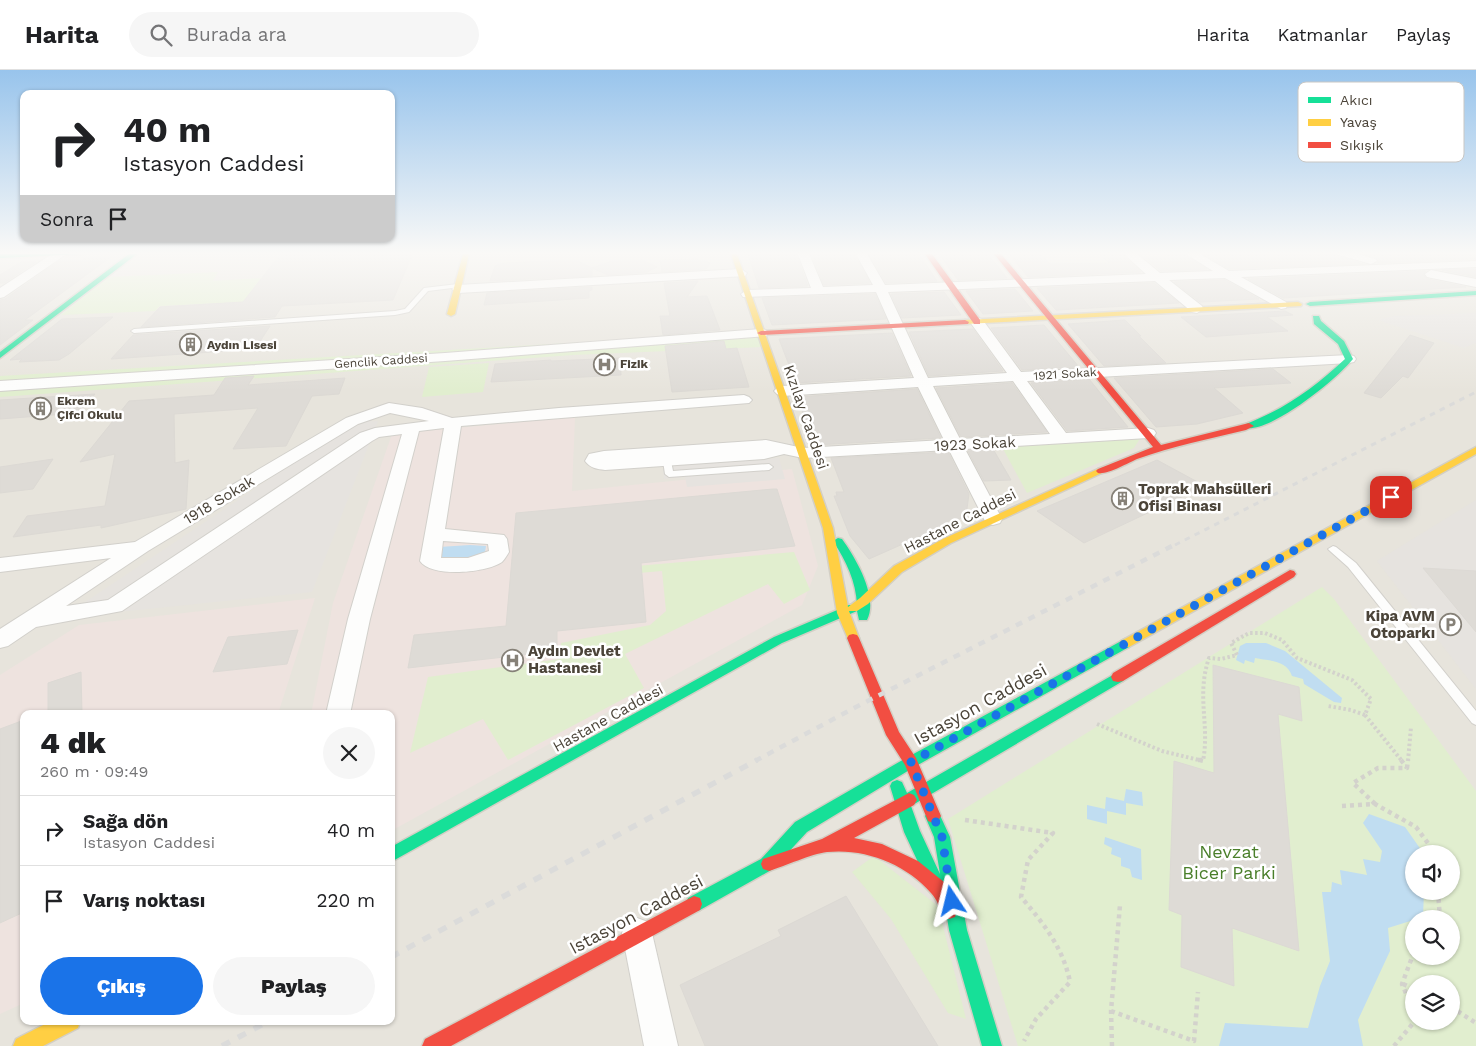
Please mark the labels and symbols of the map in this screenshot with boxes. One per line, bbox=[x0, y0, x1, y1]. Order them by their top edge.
legend bbox=[1298, 82, 1464, 162]
text: Akıcı bbox=[1340, 92, 1372, 108]
text: Yavaş bbox=[1340, 114, 1377, 130]
text: Sıkışık bbox=[1340, 137, 1383, 153]
building icon: Aydın Lisesi bbox=[179, 333, 203, 357]
place label: Aydın Lisesi bbox=[207, 338, 277, 352]
street label: Genclik Caddesi bbox=[334, 351, 428, 371]
hospital icon: Fizik bbox=[592, 352, 616, 376]
place label: Fizik bbox=[620, 357, 649, 371]
street label: Kızılay Caddesi bbox=[780, 362, 832, 472]
street label: 1921 Sokak bbox=[1033, 365, 1097, 383]
place label: Ekrem Çifci Okulu bbox=[57, 394, 122, 422]
building icon: Ekrem Çifci Okulu bbox=[29, 396, 53, 420]
street label: 1923 Sokak bbox=[934, 433, 1017, 455]
street label: 1918 Sokak bbox=[180, 472, 258, 528]
pin bbox=[1370, 476, 1412, 518]
place label: Toprak Mahsülleri Ofisi Binası bbox=[1138, 480, 1271, 515]
street label: Hastane Caddesi bbox=[901, 485, 1019, 557]
building icon: Toprak Mahsülleri Ofisi Binası bbox=[1110, 486, 1134, 510]
place label: Kipa AVM Otoparkı bbox=[1365, 607, 1435, 642]
parking icon: Kipa AVM Otoparkı bbox=[1439, 613, 1463, 637]
place label: Aydın Devlet Hastanesi bbox=[528, 642, 621, 677]
hospital icon: Aydın Devlet Hastanesi bbox=[500, 648, 524, 672]
street label: Istasyon Caddesi bbox=[910, 659, 1050, 749]
street label: Hastane Caddesi bbox=[550, 680, 666, 756]
park label: Nevzat Bicer Parki bbox=[1182, 841, 1276, 883]
street label: Istasyon Caddesi bbox=[566, 870, 706, 958]
position arrow bbox=[925, 874, 977, 926]

